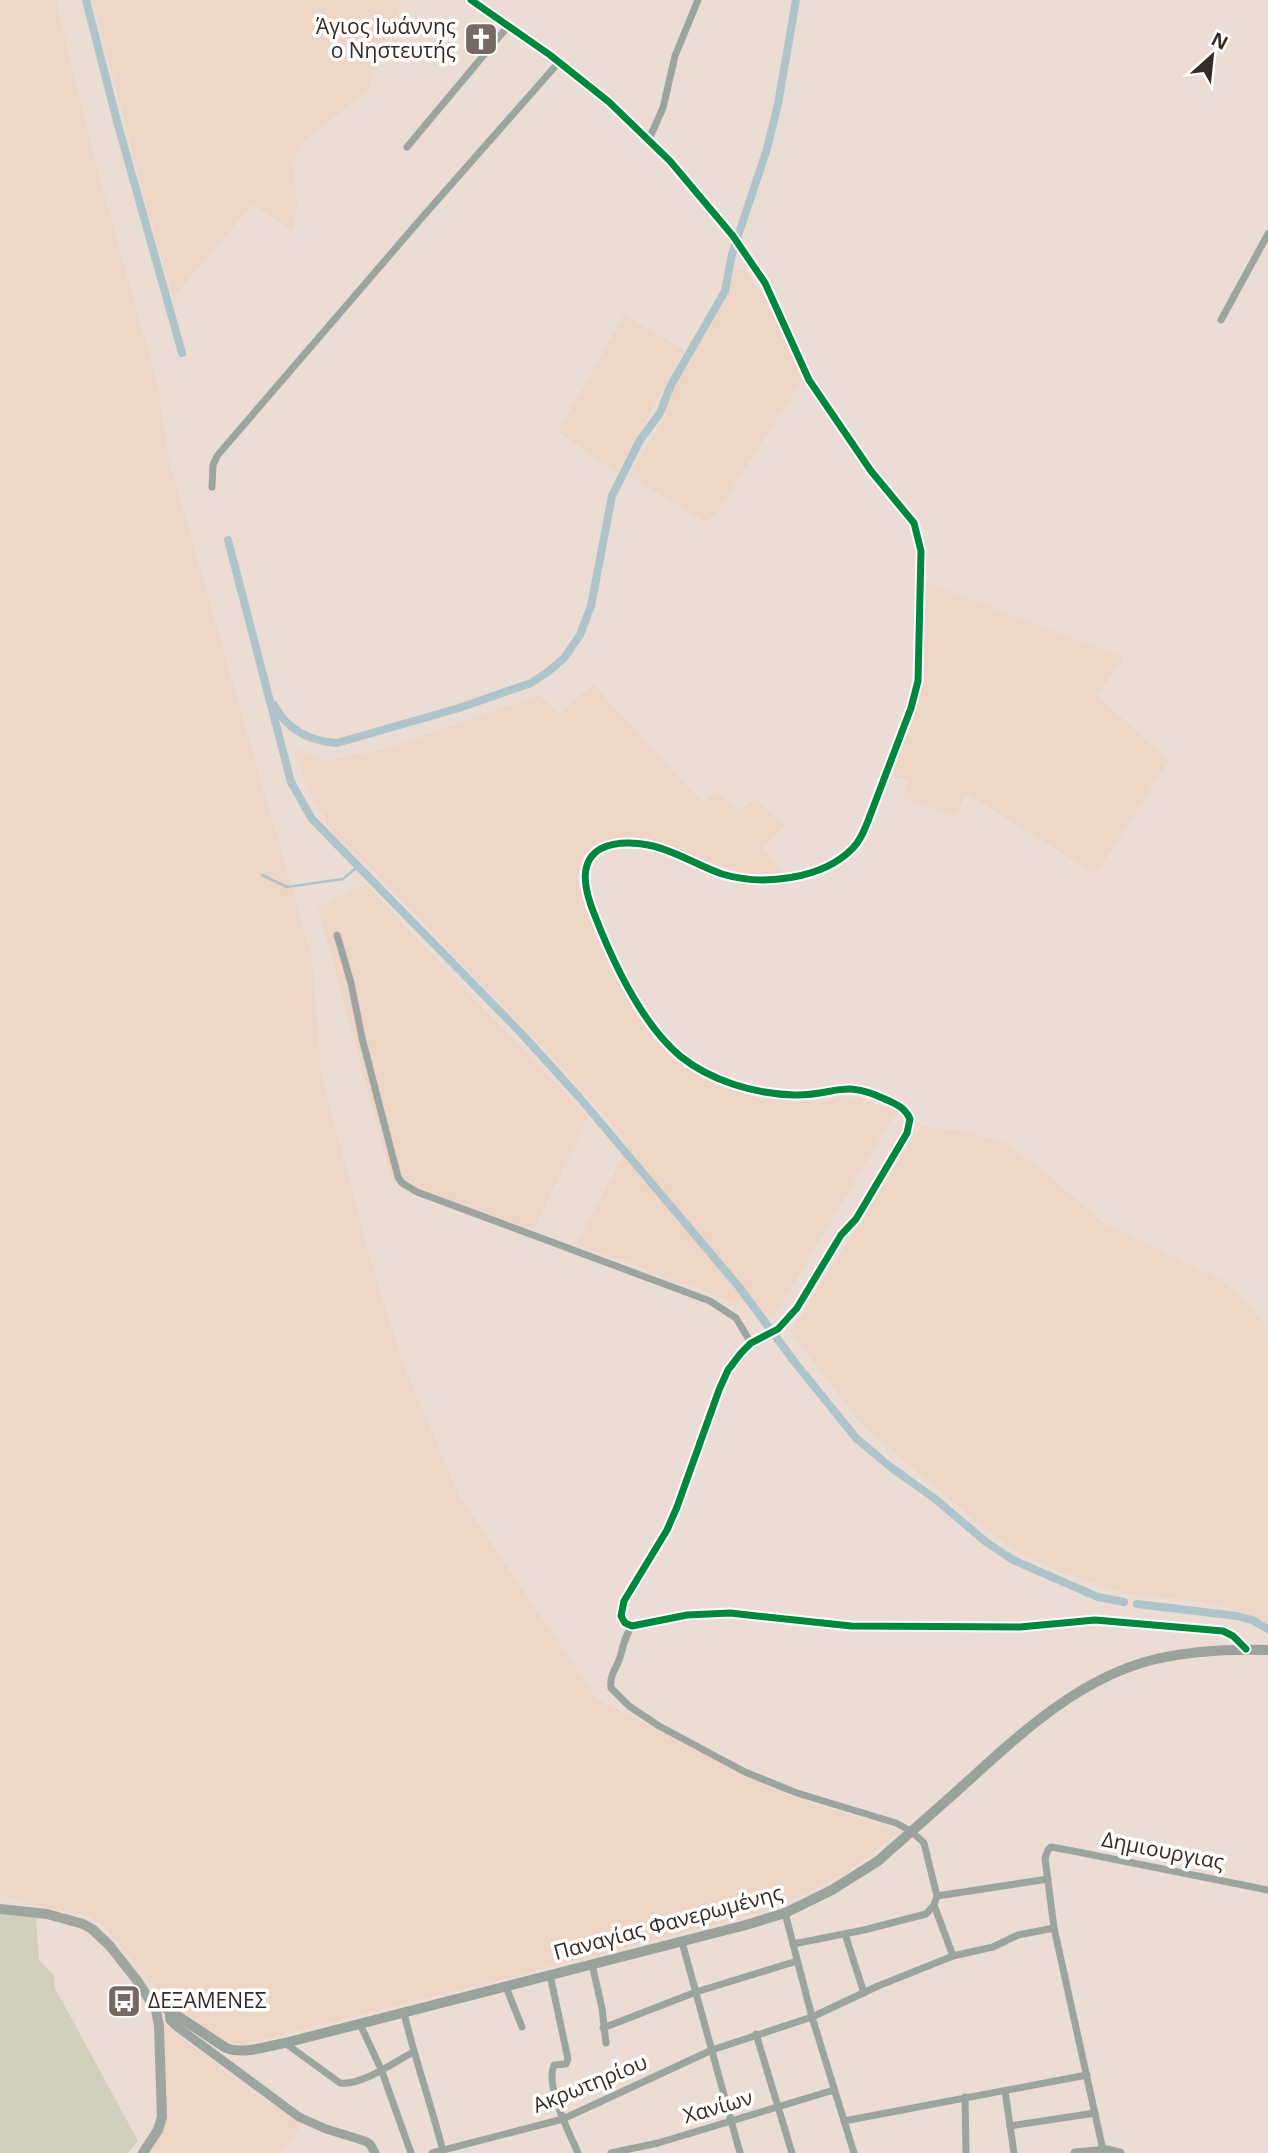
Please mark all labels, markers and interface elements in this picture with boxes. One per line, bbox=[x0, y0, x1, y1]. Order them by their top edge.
place label: Άγιος Ιωάννης ο Νηστευτής bbox=[316, 12, 456, 64]
church icon: Άγιος Ιωάννης ο Νηστευτής bbox=[462, 20, 500, 58]
north arrow bbox=[1177, 21, 1247, 91]
text: N bbox=[1207, 26, 1233, 56]
street label: Δημιουργιας bbox=[1100, 1824, 1227, 1876]
street label: Παναγίας Φανερωμένης bbox=[550, 1878, 785, 1966]
bus stop icon: ΔΕΞΑΜΕΝΕΣ bbox=[105, 1982, 143, 2020]
place label: ΔΕΞΑΜΕΝΕΣ bbox=[148, 1986, 267, 2014]
street label: Ακρωτηρίου bbox=[528, 2047, 651, 2119]
street label: Χανίων bbox=[680, 2083, 756, 2129]

